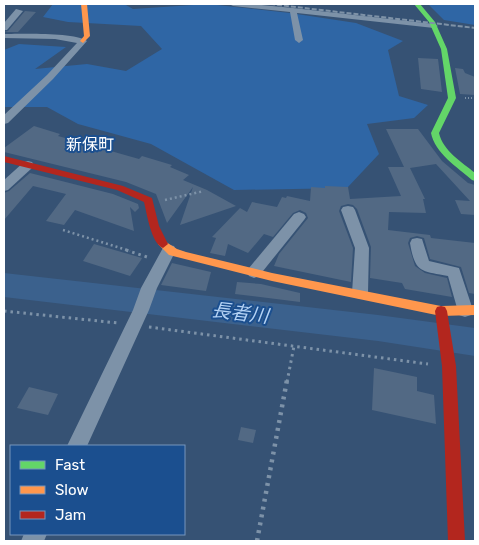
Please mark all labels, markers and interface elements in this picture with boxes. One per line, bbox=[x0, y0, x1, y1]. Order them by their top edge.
district label: 新保町 bbox=[66, 135, 114, 154]
water label: 長者川 bbox=[210, 298, 272, 328]
legend bbox=[10, 445, 185, 535]
text: Fast bbox=[55, 456, 85, 474]
text: Slow bbox=[55, 481, 88, 499]
text: Jam bbox=[55, 506, 86, 524]

